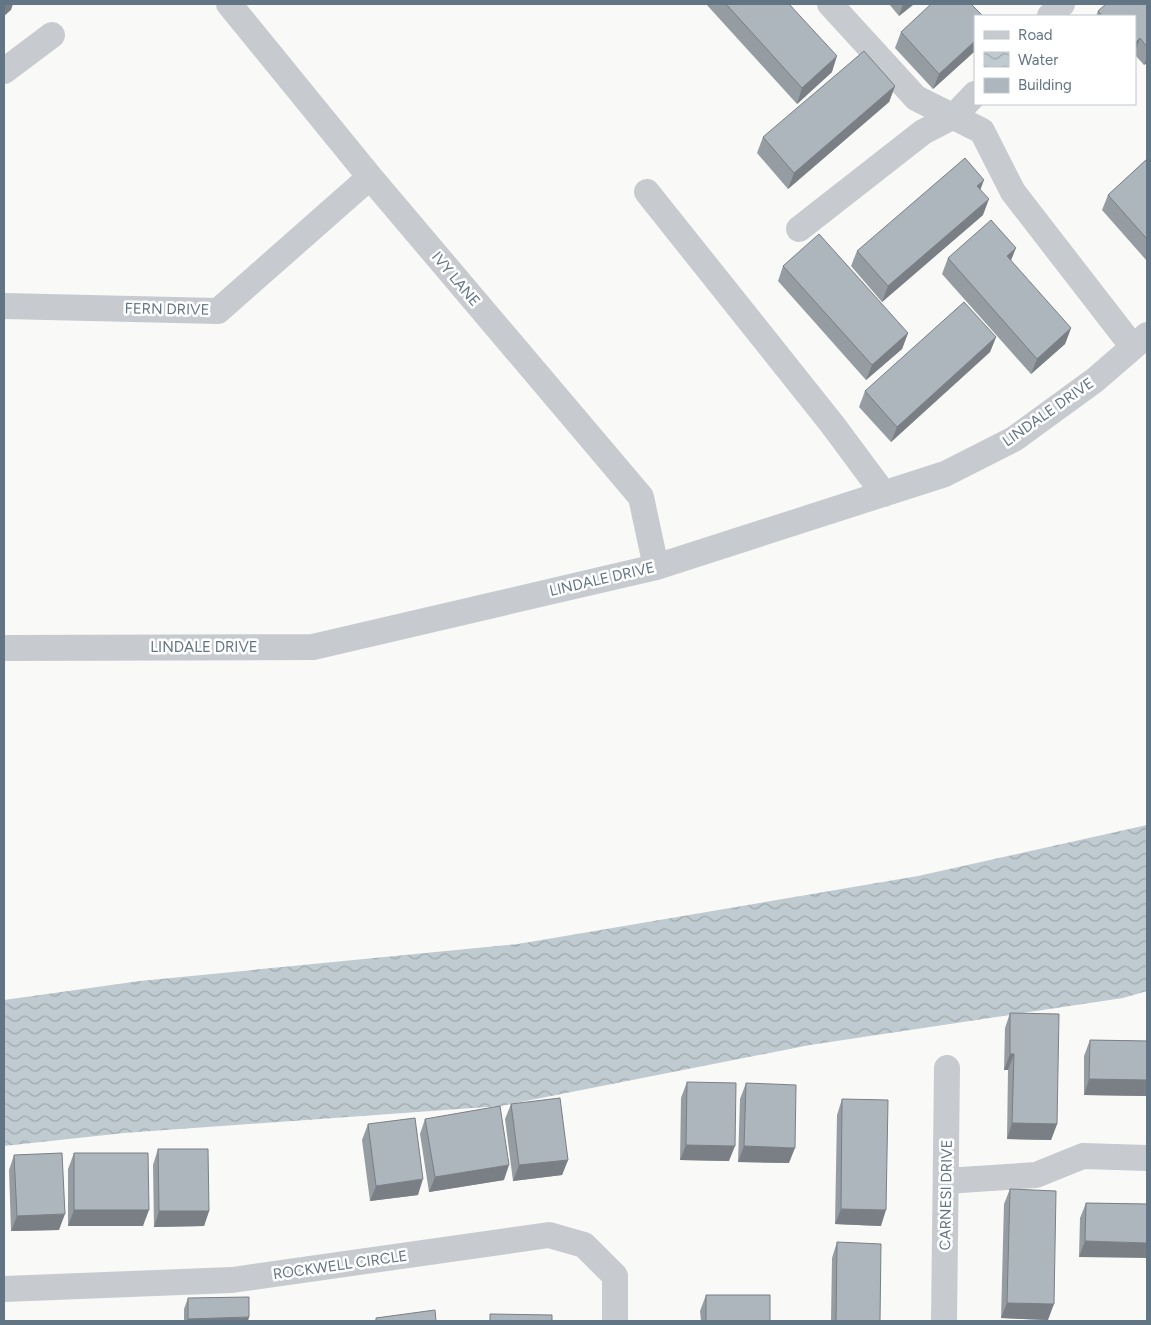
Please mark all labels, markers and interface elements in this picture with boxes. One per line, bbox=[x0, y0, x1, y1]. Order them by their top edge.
legend bbox=[974, 15, 1136, 105]
text: Road bbox=[1018, 26, 1053, 44]
text: Water bbox=[1018, 51, 1058, 69]
text: Building bbox=[1018, 76, 1072, 94]
street label: IVY LANE bbox=[428, 248, 484, 310]
street label: FERN DRIVE bbox=[124, 299, 210, 319]
street label: LINDALE DRIVE bbox=[999, 374, 1097, 450]
street label: LINDALE DRIVE bbox=[548, 558, 656, 600]
street label: LINDALE DRIVE bbox=[150, 638, 258, 656]
street label: CARNESI DRIVE bbox=[936, 1139, 956, 1251]
street label: ROCKWELL CIRCLE bbox=[272, 1247, 408, 1283]

